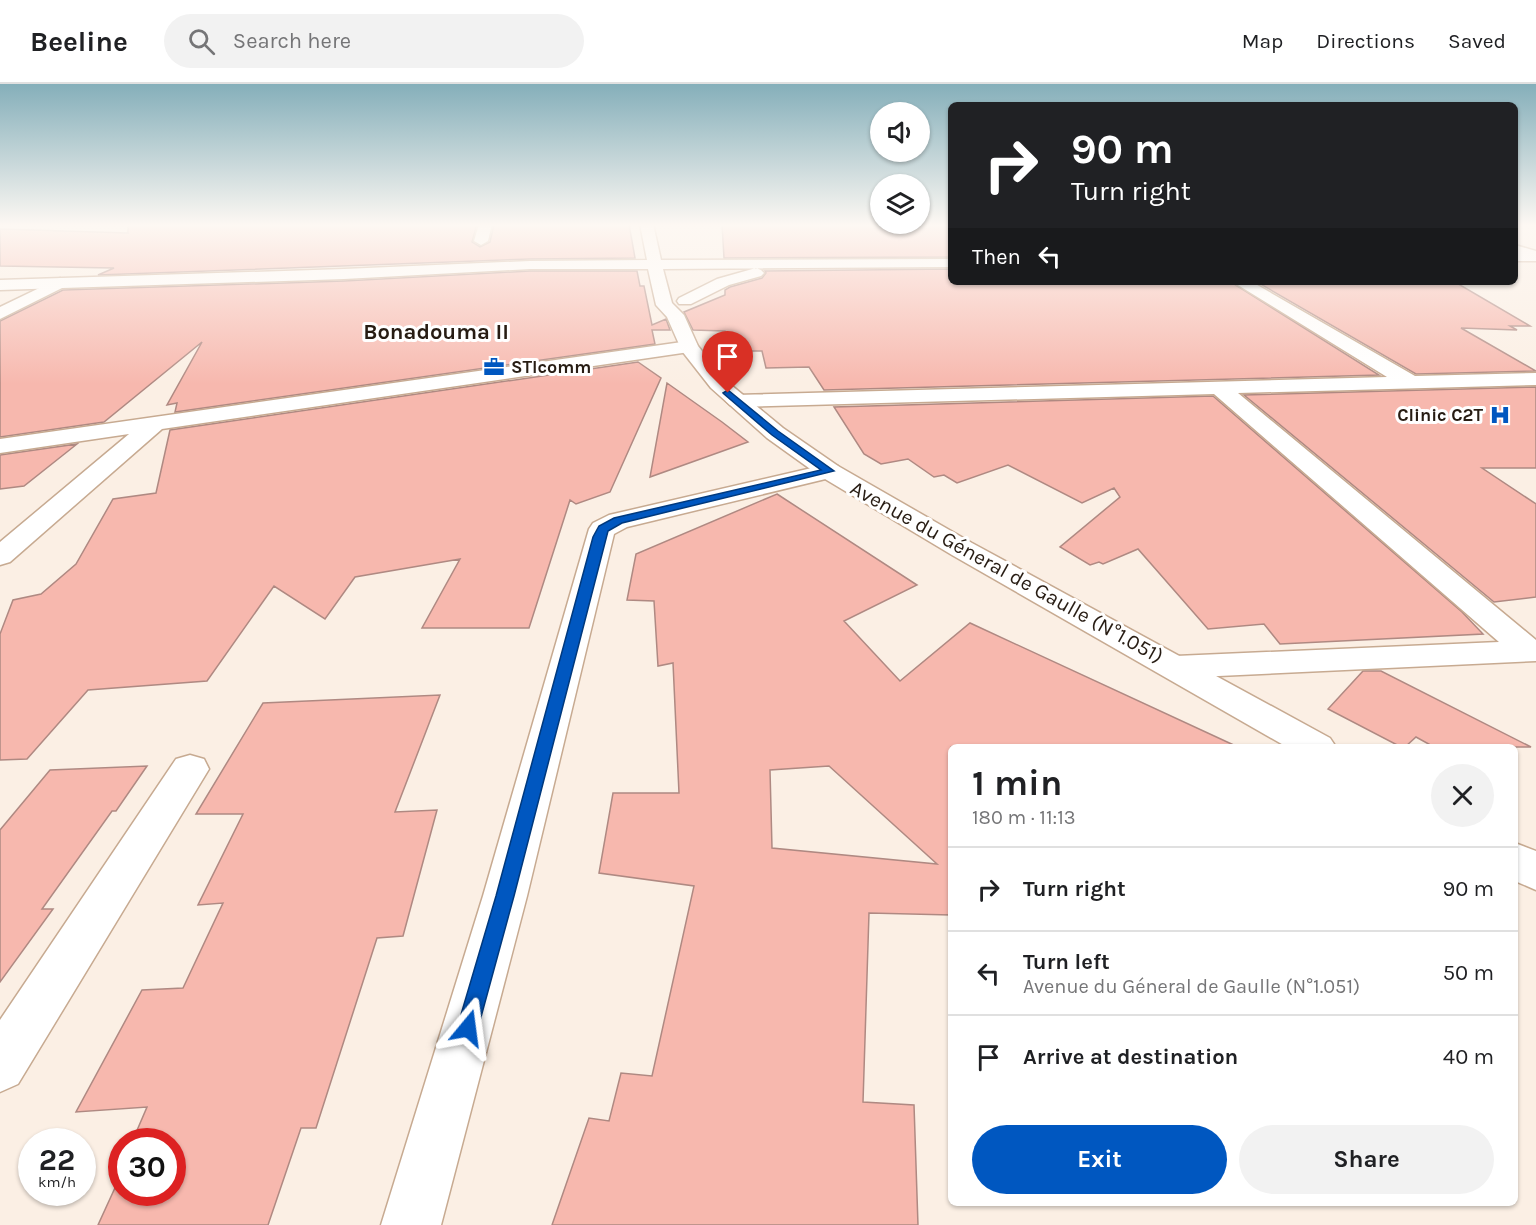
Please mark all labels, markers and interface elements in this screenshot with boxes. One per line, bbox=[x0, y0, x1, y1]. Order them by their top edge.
search box bbox=[164, 14, 584, 68]
text: Beeline bbox=[30, 25, 128, 58]
icon: search bbox=[185, 25, 218, 58]
text: Search here bbox=[233, 28, 351, 54]
text: Map bbox=[1242, 29, 1283, 53]
text: Directions bbox=[1316, 29, 1415, 53]
text: Saved bbox=[1448, 29, 1506, 53]
map controls bbox=[870, 102, 930, 234]
button: sound bbox=[870, 102, 930, 162]
text: 90 m bbox=[1071, 124, 1174, 174]
icon: right bbox=[972, 126, 1050, 204]
button: layers bbox=[870, 174, 930, 234]
text: Turn right bbox=[1071, 175, 1191, 207]
icon: left bbox=[1033, 240, 1066, 273]
text: Then bbox=[972, 244, 1021, 270]
district label: Bonadouma II bbox=[363, 319, 509, 345]
pin bbox=[702, 331, 753, 393]
icon: arrive bbox=[711, 340, 744, 373]
office icon: STIcomm bbox=[482, 355, 506, 379]
place label: STIcomm bbox=[511, 356, 591, 378]
hospital icon: Clinic C2T bbox=[1488, 403, 1512, 427]
place label: Clinic C2T bbox=[1397, 404, 1483, 426]
street label: Avenue du Géneral de Gaulle (N°1.051) bbox=[846, 476, 1168, 668]
text: 1 min bbox=[972, 762, 1062, 804]
button: close bbox=[1431, 764, 1494, 827]
text: 180 m · 11:13 bbox=[972, 806, 1076, 829]
icon: right bbox=[972, 873, 1005, 906]
text: Turn right bbox=[1023, 876, 1126, 902]
text: 90 m bbox=[1442, 876, 1494, 902]
text: Turn left bbox=[1023, 949, 1110, 975]
icon: left bbox=[972, 957, 1005, 990]
text: 50 m bbox=[1443, 960, 1494, 986]
text: Avenue du Géneral de Gaulle (N°1.051) bbox=[1023, 975, 1360, 998]
position arrow bbox=[436, 996, 500, 1060]
icon: arrive bbox=[972, 1041, 1005, 1074]
text: Arrive at destination bbox=[1023, 1044, 1238, 1070]
text: 40 m bbox=[1443, 1044, 1494, 1070]
button: Exit bbox=[972, 1125, 1227, 1194]
button: Share bbox=[1239, 1125, 1494, 1194]
speed limit sign: 30 bbox=[108, 1128, 186, 1206]
text: 22 bbox=[39, 1142, 75, 1178]
text: km/h bbox=[38, 1173, 76, 1191]

